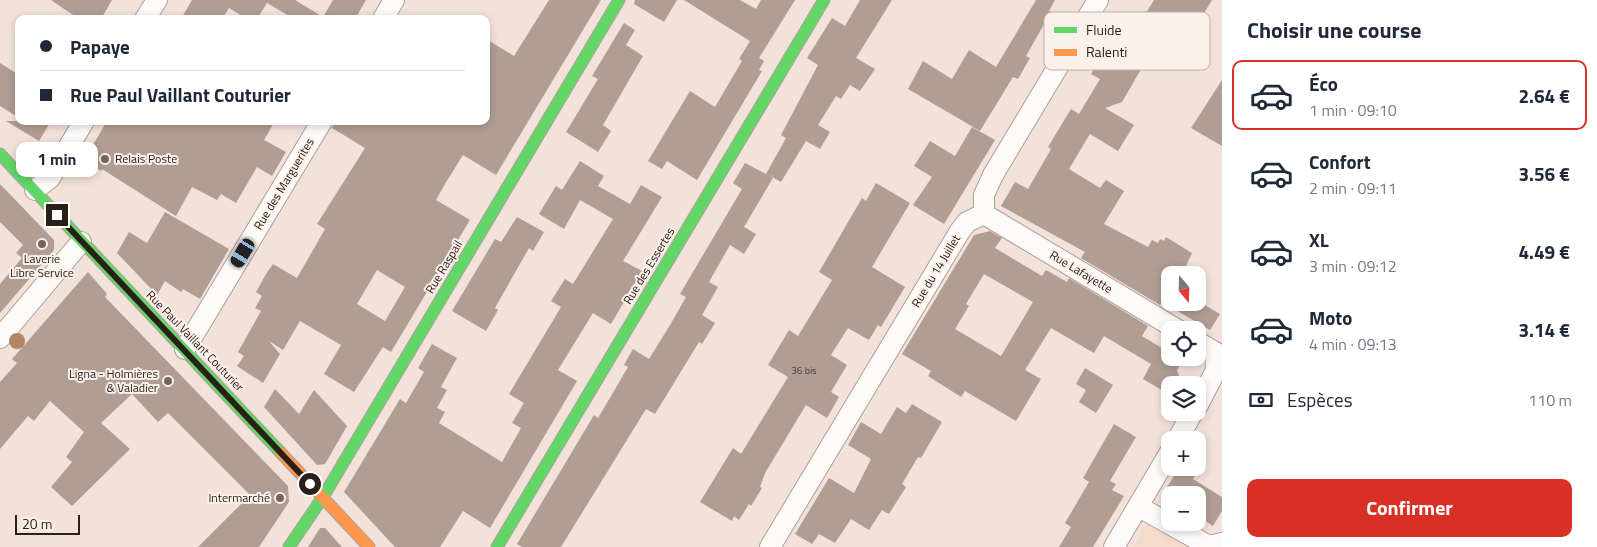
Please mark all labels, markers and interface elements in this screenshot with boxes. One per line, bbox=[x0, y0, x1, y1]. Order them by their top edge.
legend bbox=[1044, 12, 1210, 70]
text: Choisir une course bbox=[1247, 13, 1421, 47]
text: Fluide bbox=[1086, 19, 1122, 40]
text: Papaye bbox=[70, 32, 130, 61]
text: Ralenti bbox=[1086, 41, 1127, 62]
text: Éco bbox=[1309, 69, 1338, 98]
icon: car bbox=[1249, 73, 1294, 118]
text: Rue Paul Vaillant Couturier bbox=[70, 80, 291, 109]
text: 2.64 € bbox=[1518, 81, 1570, 110]
text: 1 min · 09:10 bbox=[1309, 98, 1397, 122]
street label: Rue des Marguerites bbox=[249, 134, 319, 233]
callout: 1 min bbox=[16, 142, 98, 178]
text: 1 min bbox=[38, 147, 76, 171]
text: Confort bbox=[1309, 147, 1371, 176]
place label: Relais Poste bbox=[115, 149, 177, 168]
icon: car bbox=[1249, 151, 1294, 196]
marker: Relais Poste bbox=[99, 153, 111, 165]
text: 3.56 € bbox=[1518, 159, 1570, 188]
text: 2 min · 09:11 bbox=[1309, 176, 1397, 200]
route end bbox=[46, 204, 68, 226]
street label: Rue des Essertes bbox=[618, 223, 679, 308]
text: XL bbox=[1309, 225, 1329, 254]
icon: car bbox=[1249, 229, 1294, 274]
street label: Rue du 14 Juillet bbox=[906, 230, 965, 311]
car bbox=[228, 236, 257, 270]
street label: Rue Raspail bbox=[420, 236, 467, 297]
text: 4.49 € bbox=[1518, 237, 1570, 266]
marker: Laverie Libre Service bbox=[36, 238, 48, 250]
street label: Rue Lafayette bbox=[1046, 245, 1116, 298]
place label: Laverie Libre Service bbox=[10, 249, 74, 282]
text: 3 min · 09:12 bbox=[1309, 254, 1397, 278]
north arrow bbox=[1161, 266, 1206, 311]
map controls bbox=[1161, 266, 1206, 531]
street label: Rue Paul Vaillant Couturier bbox=[142, 286, 249, 395]
text: Moto bbox=[1309, 303, 1352, 332]
icon: car bbox=[1249, 307, 1294, 352]
text: 3.14 € bbox=[1518, 315, 1570, 344]
button: locate bbox=[1161, 321, 1206, 366]
text: 4 min · 09:13 bbox=[1309, 332, 1397, 356]
house number: 36 bis bbox=[791, 363, 817, 378]
place label: Ligna - Holmières & Valadier bbox=[69, 364, 158, 397]
marker: Ligna - Holmières & Valadier bbox=[162, 375, 174, 387]
button: layers bbox=[1161, 376, 1206, 421]
text: Espèces bbox=[1287, 385, 1353, 414]
icon: cash bbox=[1247, 386, 1275, 414]
text: 110 m bbox=[1528, 388, 1572, 412]
button: + bbox=[1161, 431, 1206, 476]
route start bbox=[299, 473, 321, 495]
button: Confirmer bbox=[1247, 479, 1572, 537]
button: − bbox=[1161, 486, 1206, 531]
place label: Intermarché bbox=[208, 488, 270, 507]
marker: Intermarché bbox=[274, 492, 286, 504]
scale bar bbox=[15, 512, 80, 535]
text: 20 m bbox=[22, 513, 52, 534]

